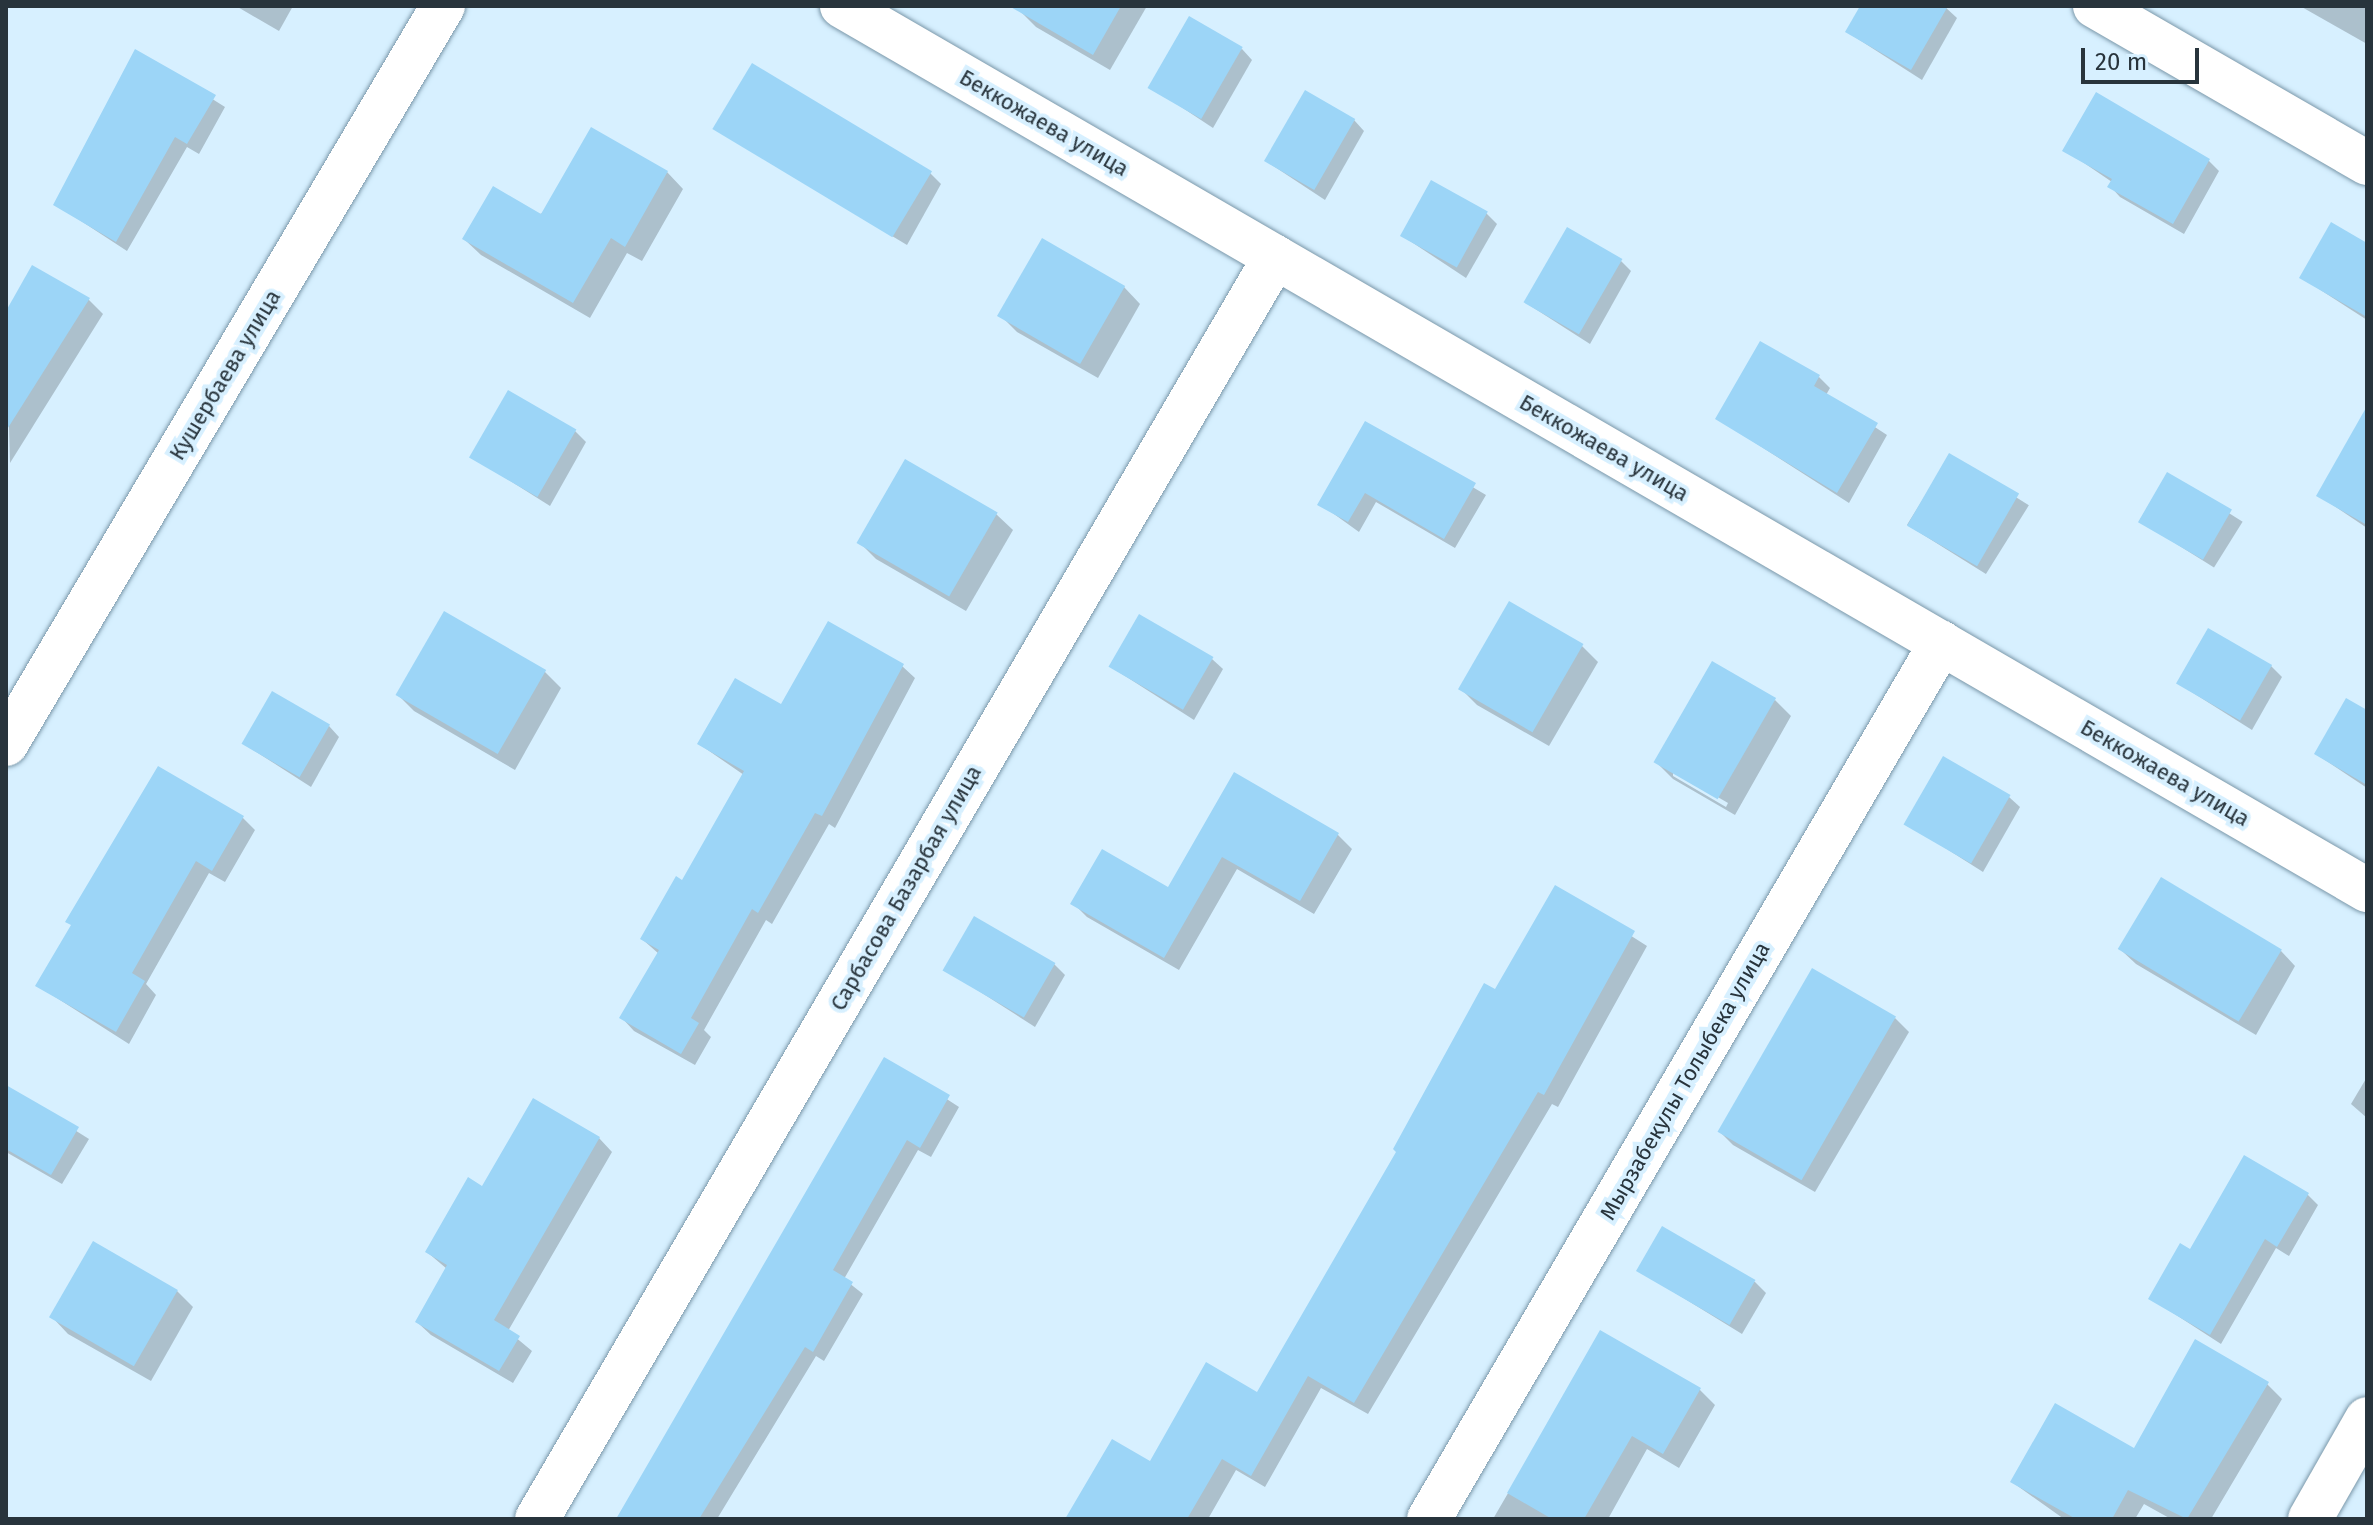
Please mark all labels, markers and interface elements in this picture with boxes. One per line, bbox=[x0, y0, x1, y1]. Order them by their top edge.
scale bar bbox=[2085, 32, 2203, 82]
text: 20 m bbox=[2095, 48, 2147, 76]
street label: Беккожаева улица bbox=[955, 64, 1133, 182]
street label: Кушербаева улица bbox=[164, 285, 286, 465]
street label: Беккожаева улица bbox=[1515, 389, 1693, 507]
street label: Беккожаева улица bbox=[2076, 714, 2254, 832]
street label: Сарбасова Базарбая улица bbox=[825, 761, 987, 1015]
street label: Мырзабекулы Толыбека улица bbox=[1594, 937, 1776, 1225]

